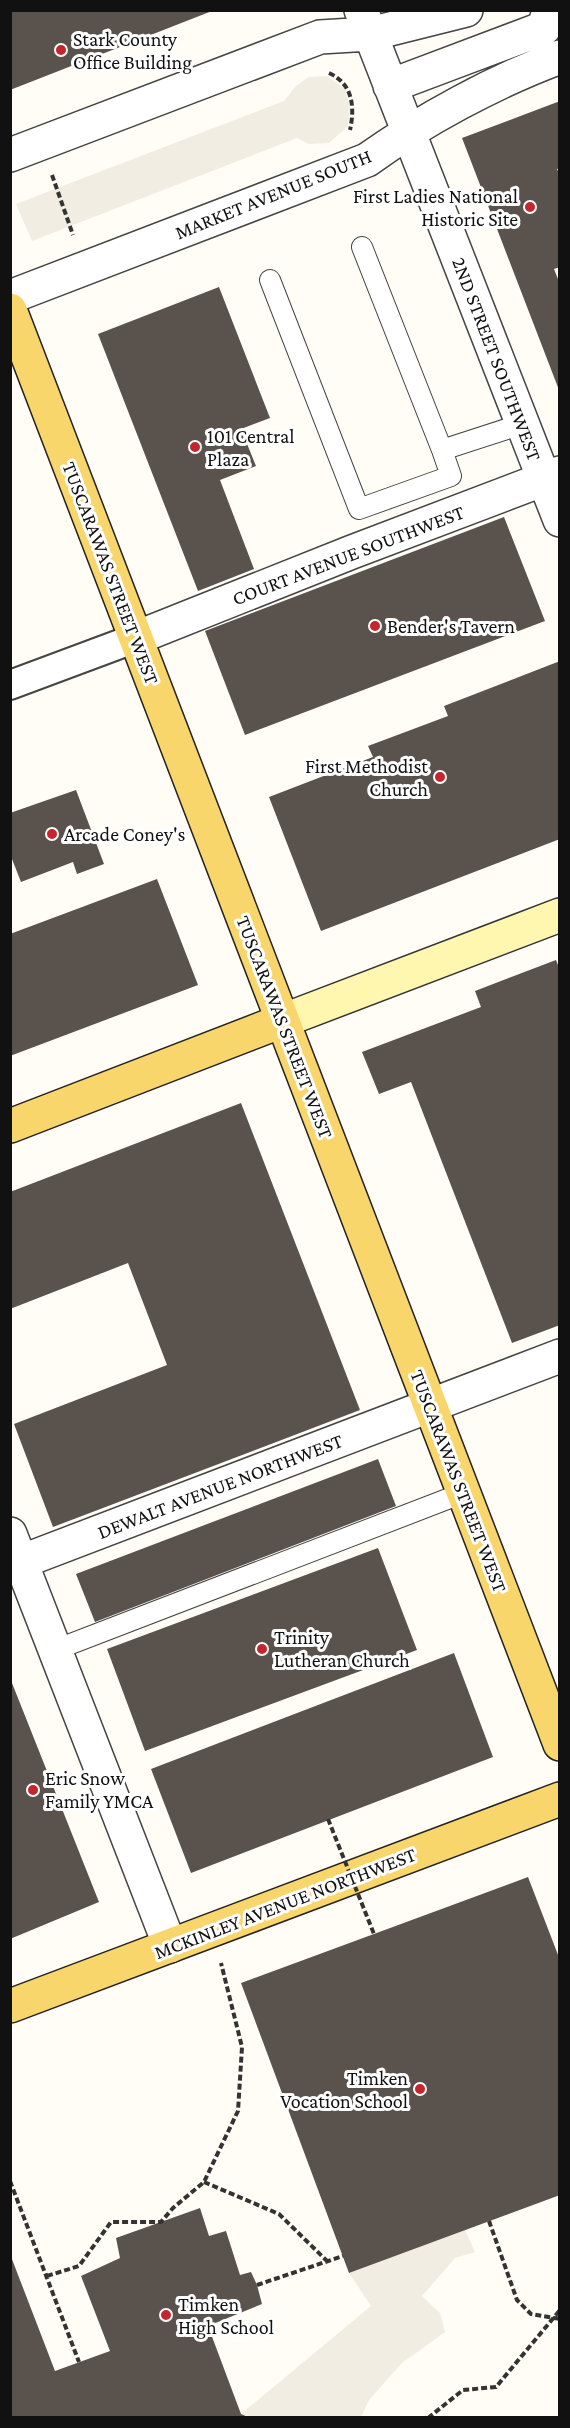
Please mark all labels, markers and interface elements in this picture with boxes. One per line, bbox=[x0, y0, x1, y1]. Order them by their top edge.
place label: Stark County Office Building bbox=[73, 28, 192, 74]
marker: Stark County Office Building bbox=[54, 43, 68, 57]
street label: MARKET AVENUE SOUTH bbox=[172, 145, 374, 243]
place label: First Ladies National Historic Site bbox=[353, 185, 518, 230]
marker: First Ladies National Historic Site bbox=[523, 200, 537, 214]
street label: 2ND STREET SOUTHWEST bbox=[448, 254, 546, 464]
place label: 101 Central Plaza bbox=[207, 425, 294, 470]
marker: 101 Central Plaza bbox=[188, 440, 202, 454]
street label: TUSCARAWAS STREET WEST bbox=[58, 459, 164, 687]
street label: COURT AVENUE SOUTHWEST bbox=[229, 501, 467, 609]
place label: Bender's Tavern bbox=[387, 615, 515, 637]
marker: Bender's Tavern bbox=[368, 619, 382, 633]
place label: First Methodist Church bbox=[305, 755, 428, 800]
marker: First Methodist Church bbox=[433, 770, 447, 784]
place label: Arcade Coney's bbox=[64, 823, 186, 846]
marker: Arcade Coney's bbox=[45, 827, 59, 841]
street label: TUSCARAWAS STREET WEST bbox=[232, 913, 338, 1141]
street label: TUSCARAWAS STREET WEST bbox=[406, 1367, 512, 1595]
street label: DEWALT AVENUE NORTHWEST bbox=[94, 1429, 346, 1543]
place label: Trinity Lutheran Church bbox=[274, 1626, 410, 1671]
marker: Trinity Lutheran Church bbox=[255, 1642, 269, 1656]
place label: Eric Snow Family YMCA bbox=[45, 1767, 154, 1813]
marker: Eric Snow Family YMCA bbox=[26, 1783, 40, 1797]
street label: MCKINLEY AVENUE NORTHWEST bbox=[151, 1843, 419, 1963]
place label: Timken Vocation School bbox=[280, 2067, 408, 2112]
marker: Timken Vocation School bbox=[413, 2082, 427, 2096]
place label: Timken High School bbox=[178, 2293, 274, 2339]
marker: Timken High School bbox=[159, 2308, 173, 2322]

